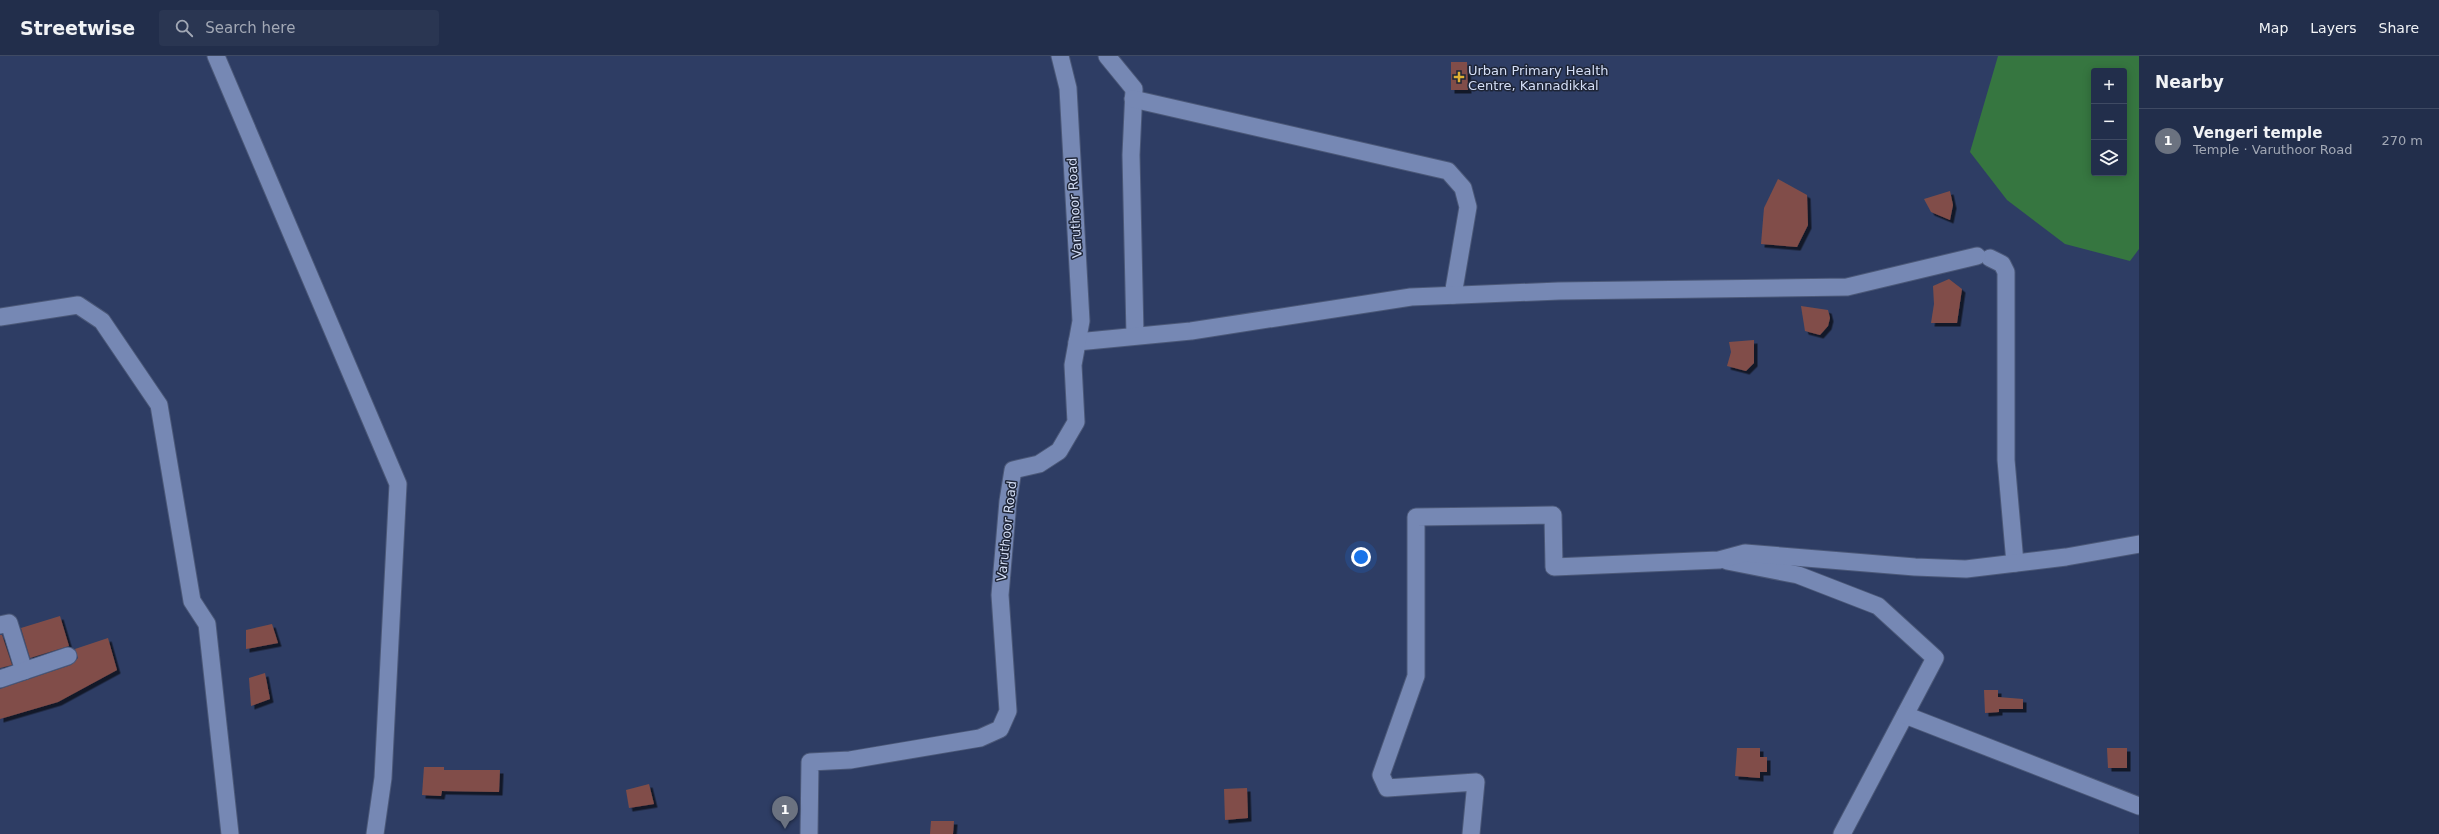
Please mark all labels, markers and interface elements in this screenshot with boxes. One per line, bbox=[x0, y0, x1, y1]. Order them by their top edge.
search box bbox=[159, 10, 439, 46]
text: Streetwise bbox=[20, 17, 135, 39]
icon: search bbox=[173, 17, 195, 39]
text: Search here bbox=[205, 19, 295, 37]
text: Map bbox=[2259, 20, 2288, 36]
text: Layers bbox=[2310, 20, 2357, 36]
text: Share bbox=[2379, 20, 2419, 36]
place label: Urban Primary Health Centre, Kannadikkal bbox=[1468, 63, 1609, 93]
map controls bbox=[2091, 68, 2127, 176]
button: + bbox=[2091, 68, 2127, 104]
marker: Urban Primary Health Centre, Kannadikkal bbox=[1453, 71, 1465, 83]
text: Nearby bbox=[2155, 72, 2224, 92]
button: − bbox=[2091, 104, 2127, 140]
text: Vengeri temple bbox=[2193, 124, 2322, 142]
text: 1 bbox=[2163, 133, 2173, 148]
text: 270 m bbox=[2381, 133, 2423, 148]
button: layers bbox=[2091, 140, 2127, 176]
text: Temple · Varuthoor Road bbox=[2193, 142, 2352, 157]
street label: Varuthoor Road bbox=[1064, 157, 1085, 259]
street label: Varuthoor Road bbox=[994, 480, 1019, 582]
your location bbox=[1351, 547, 1371, 567]
pin: 1 bbox=[772, 796, 798, 829]

